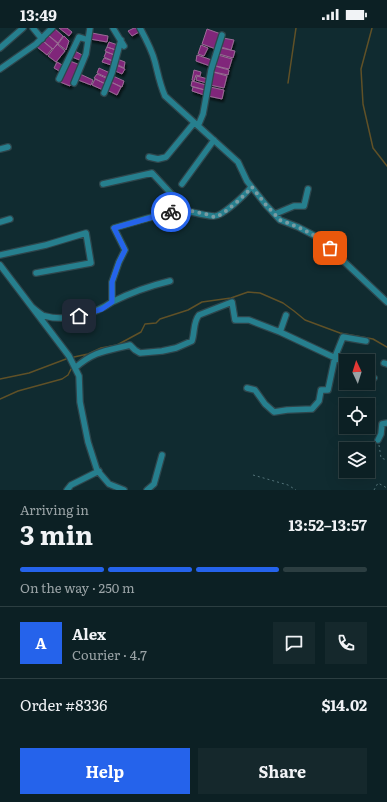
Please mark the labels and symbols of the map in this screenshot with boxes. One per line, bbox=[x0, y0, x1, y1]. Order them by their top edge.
courier bbox=[151, 192, 191, 232]
pin bbox=[313, 231, 347, 265]
pin bbox=[62, 299, 96, 333]
north arrow bbox=[339, 354, 375, 390]

